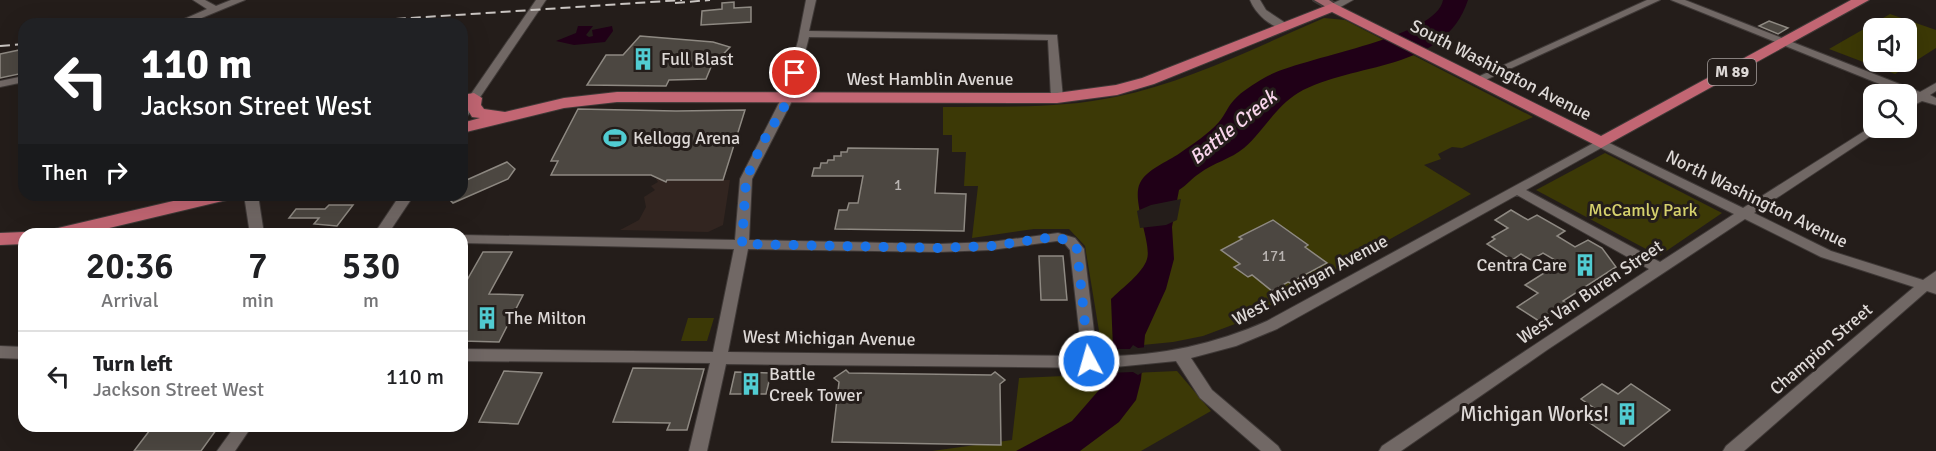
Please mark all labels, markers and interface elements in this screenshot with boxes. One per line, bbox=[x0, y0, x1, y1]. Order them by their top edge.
street label: South Washington Avenue bbox=[1407, 15, 1595, 125]
map controls bbox=[1863, 18, 1917, 138]
button: sound bbox=[1863, 18, 1917, 72]
text: 110 m bbox=[141, 39, 252, 90]
icon: left bbox=[42, 42, 120, 120]
building icon: Full Blast bbox=[630, 46, 656, 72]
pin bbox=[769, 47, 820, 98]
place label: Full Blast bbox=[661, 48, 734, 70]
icon: arrive bbox=[778, 56, 811, 89]
road number: M 89 bbox=[1708, 59, 1756, 85]
street label: West Hamblin Avenue bbox=[846, 68, 1014, 90]
water label: Battle Creek bbox=[1184, 83, 1283, 170]
button: search bbox=[1863, 84, 1917, 138]
text: Jackson Street West bbox=[141, 90, 372, 123]
sports icon: Kellogg Arena bbox=[602, 125, 628, 151]
place label: Kellogg Arena bbox=[633, 127, 740, 149]
street label: North Washington Avenue bbox=[1662, 145, 1852, 253]
icon: right bbox=[100, 156, 133, 189]
text: Then bbox=[42, 159, 88, 186]
house number: 1 bbox=[894, 176, 902, 194]
park label: McCamly Park bbox=[1588, 199, 1698, 221]
street label: West Michigan Avenue bbox=[1228, 230, 1392, 330]
street label: West Van Buren Street bbox=[1513, 235, 1667, 349]
text: 20:36 bbox=[86, 244, 174, 289]
text: 7 bbox=[248, 244, 268, 289]
text: 530 bbox=[342, 244, 400, 289]
house number: 171 bbox=[1262, 247, 1286, 265]
building icon: Centra Care bbox=[1572, 252, 1598, 278]
place label: Centra Care bbox=[1476, 254, 1567, 276]
text: Arrival bbox=[101, 288, 159, 313]
text: min bbox=[242, 288, 274, 313]
text: m bbox=[363, 288, 379, 313]
street label: Champion Street bbox=[1765, 299, 1877, 399]
building icon: The Milton bbox=[474, 305, 500, 331]
place label: The Milton bbox=[505, 307, 586, 329]
street label: West Michigan Avenue bbox=[742, 325, 916, 351]
position arrow bbox=[1057, 329, 1121, 393]
text: Turn left bbox=[93, 350, 173, 377]
icon: left bbox=[42, 360, 75, 393]
text: 110 m bbox=[386, 363, 444, 390]
place label: Battle Creek Tower bbox=[769, 363, 862, 406]
building icon: Battle Creek Tower bbox=[738, 371, 764, 397]
text: Jackson Street West bbox=[93, 377, 264, 402]
place label: Michigan Works! bbox=[1460, 401, 1609, 427]
building icon: Michigan Works! bbox=[1614, 401, 1640, 427]

